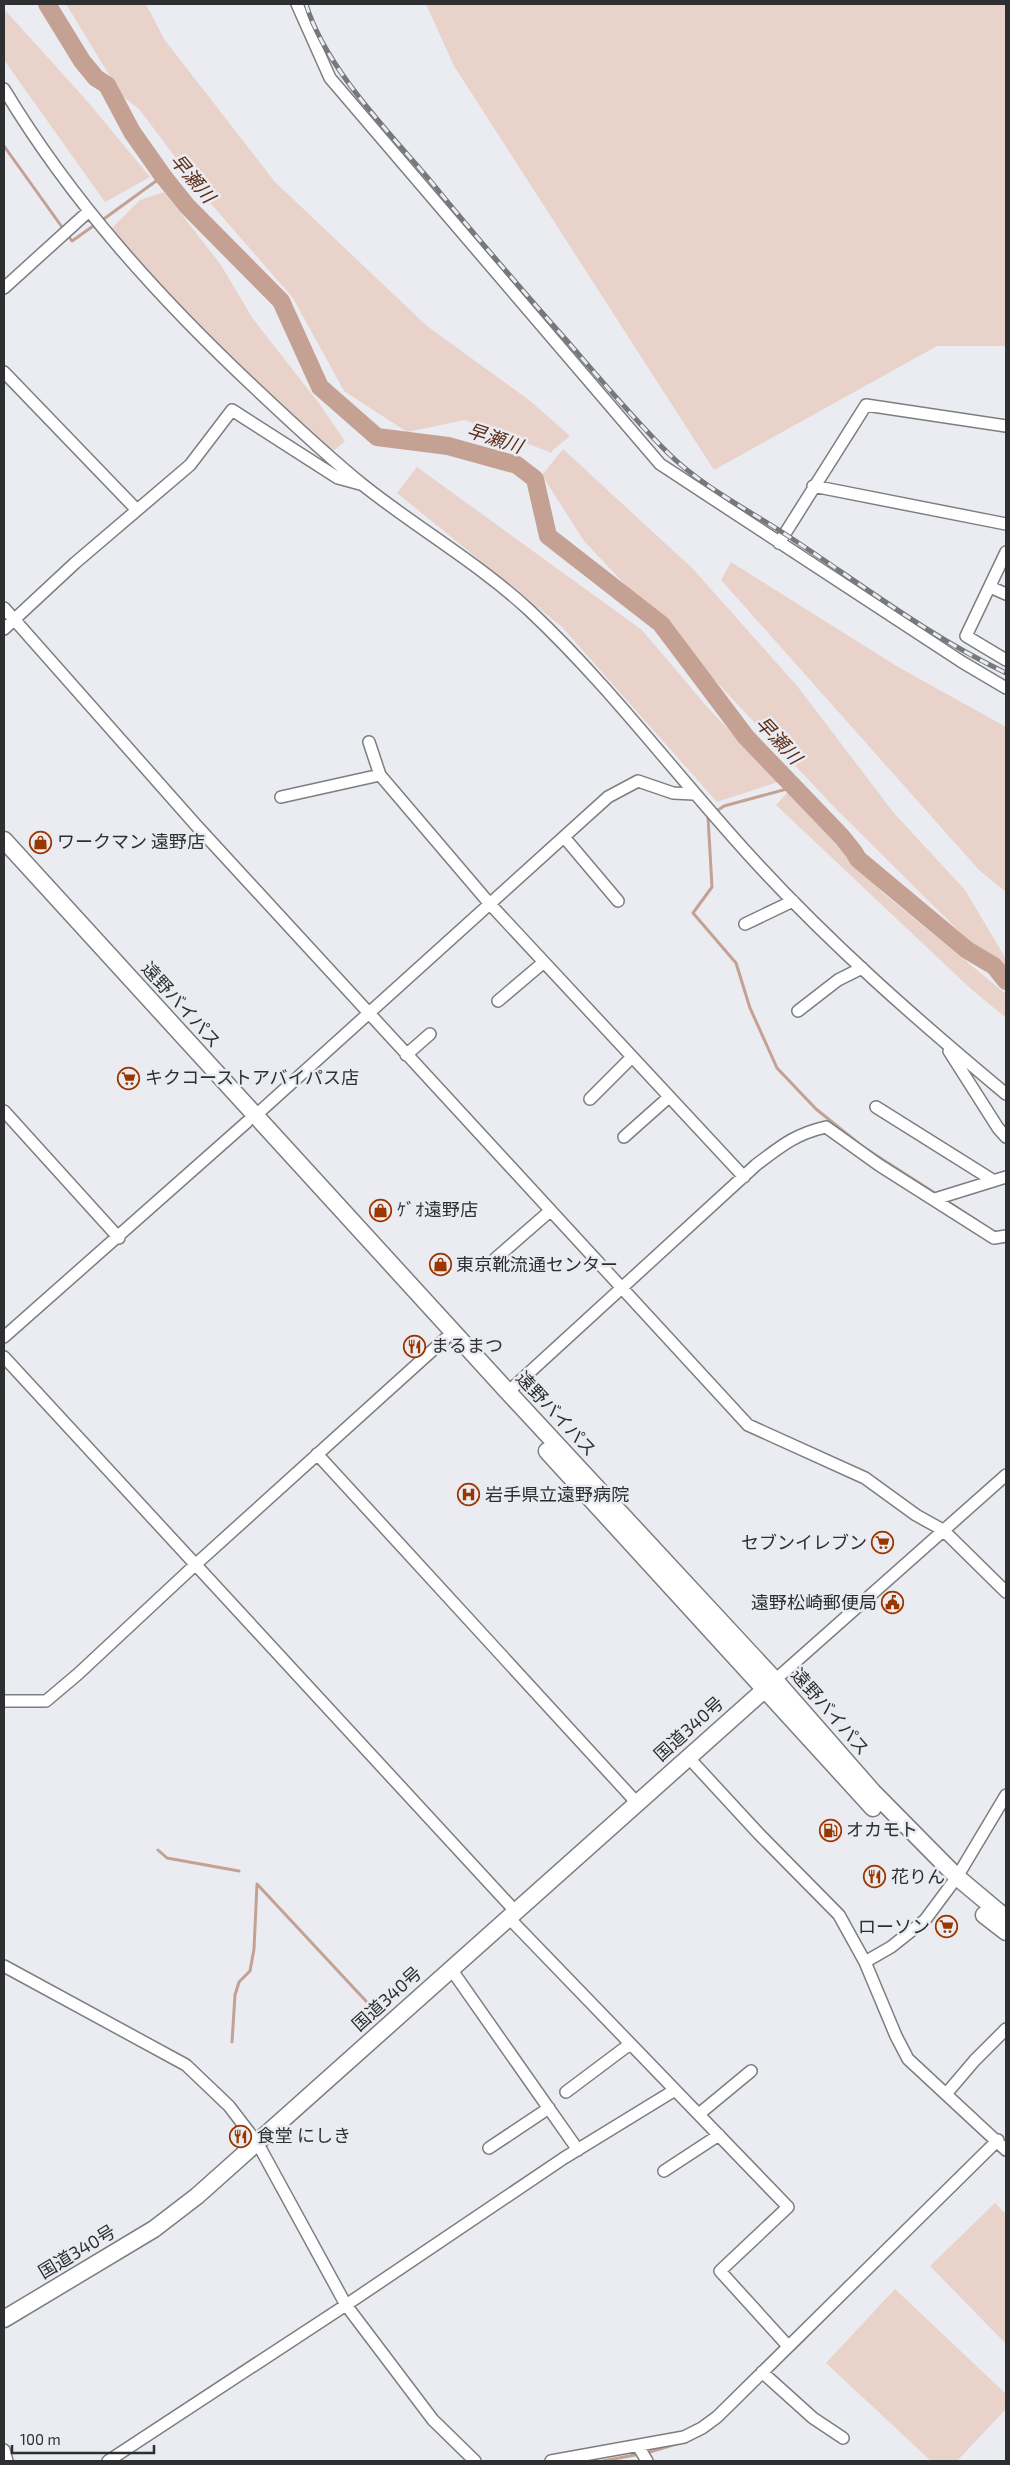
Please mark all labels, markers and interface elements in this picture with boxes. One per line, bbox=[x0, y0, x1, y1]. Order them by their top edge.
water label: 早瀬川 bbox=[166, 148, 222, 208]
water label: 早瀬川 bbox=[464, 418, 528, 458]
water label: 早瀬川 bbox=[752, 711, 809, 770]
shop icon: ワークマン 遠野店 bbox=[29, 830, 53, 854]
place label: ワークマン 遠野店 bbox=[57, 830, 205, 852]
street label: 遠野バイパス bbox=[138, 957, 226, 1052]
supermarket icon: キクコーストアバイパス店 bbox=[117, 1066, 141, 1090]
place label: キクコーストアバイパス店 bbox=[145, 1066, 359, 1088]
shop icon: ｹﾞｵ遠野店 bbox=[369, 1198, 393, 1222]
place label: ｹﾞｵ遠野店 bbox=[397, 1198, 478, 1220]
shop icon: 東京靴流通センター bbox=[428, 1253, 452, 1277]
place label: 東京靴流通センター bbox=[456, 1253, 618, 1275]
restaurant icon: まるまつ bbox=[403, 1334, 427, 1358]
place label: まるまつ bbox=[431, 1334, 503, 1356]
street label: 遠野バイパス bbox=[512, 1366, 601, 1460]
hospital icon: 岩手県立遠野病院 bbox=[457, 1483, 481, 1507]
place label: 岩手県立遠野病院 bbox=[485, 1483, 629, 1505]
place label: セブンイレブン bbox=[741, 1531, 867, 1553]
supermarket icon: セブンイレブン bbox=[871, 1531, 895, 1555]
place label: 遠野松崎郵便局 bbox=[751, 1591, 877, 1613]
public building icon: 遠野松崎郵便局 bbox=[881, 1591, 905, 1615]
street label: 遠野バイパス bbox=[787, 1664, 874, 1759]
street label: 国道340号 bbox=[649, 1691, 728, 1765]
fuel station icon: オカモト bbox=[818, 1818, 842, 1842]
place label: オカモト bbox=[846, 1818, 918, 1840]
restaurant icon: 花りん bbox=[863, 1865, 887, 1889]
place label: 花りん bbox=[891, 1865, 945, 1887]
place label: ローソン bbox=[858, 1915, 930, 1937]
supermarket icon: ローソン bbox=[934, 1915, 958, 1939]
street label: 国道340号 bbox=[347, 1961, 426, 2035]
restaurant icon: 食堂 にしき bbox=[229, 2124, 253, 2148]
place label: 食堂 にしき bbox=[257, 2124, 351, 2146]
street label: 国道340号 bbox=[34, 2220, 119, 2283]
scale bar bbox=[12, 2422, 155, 2454]
text: 100 m bbox=[20, 2430, 61, 2448]

